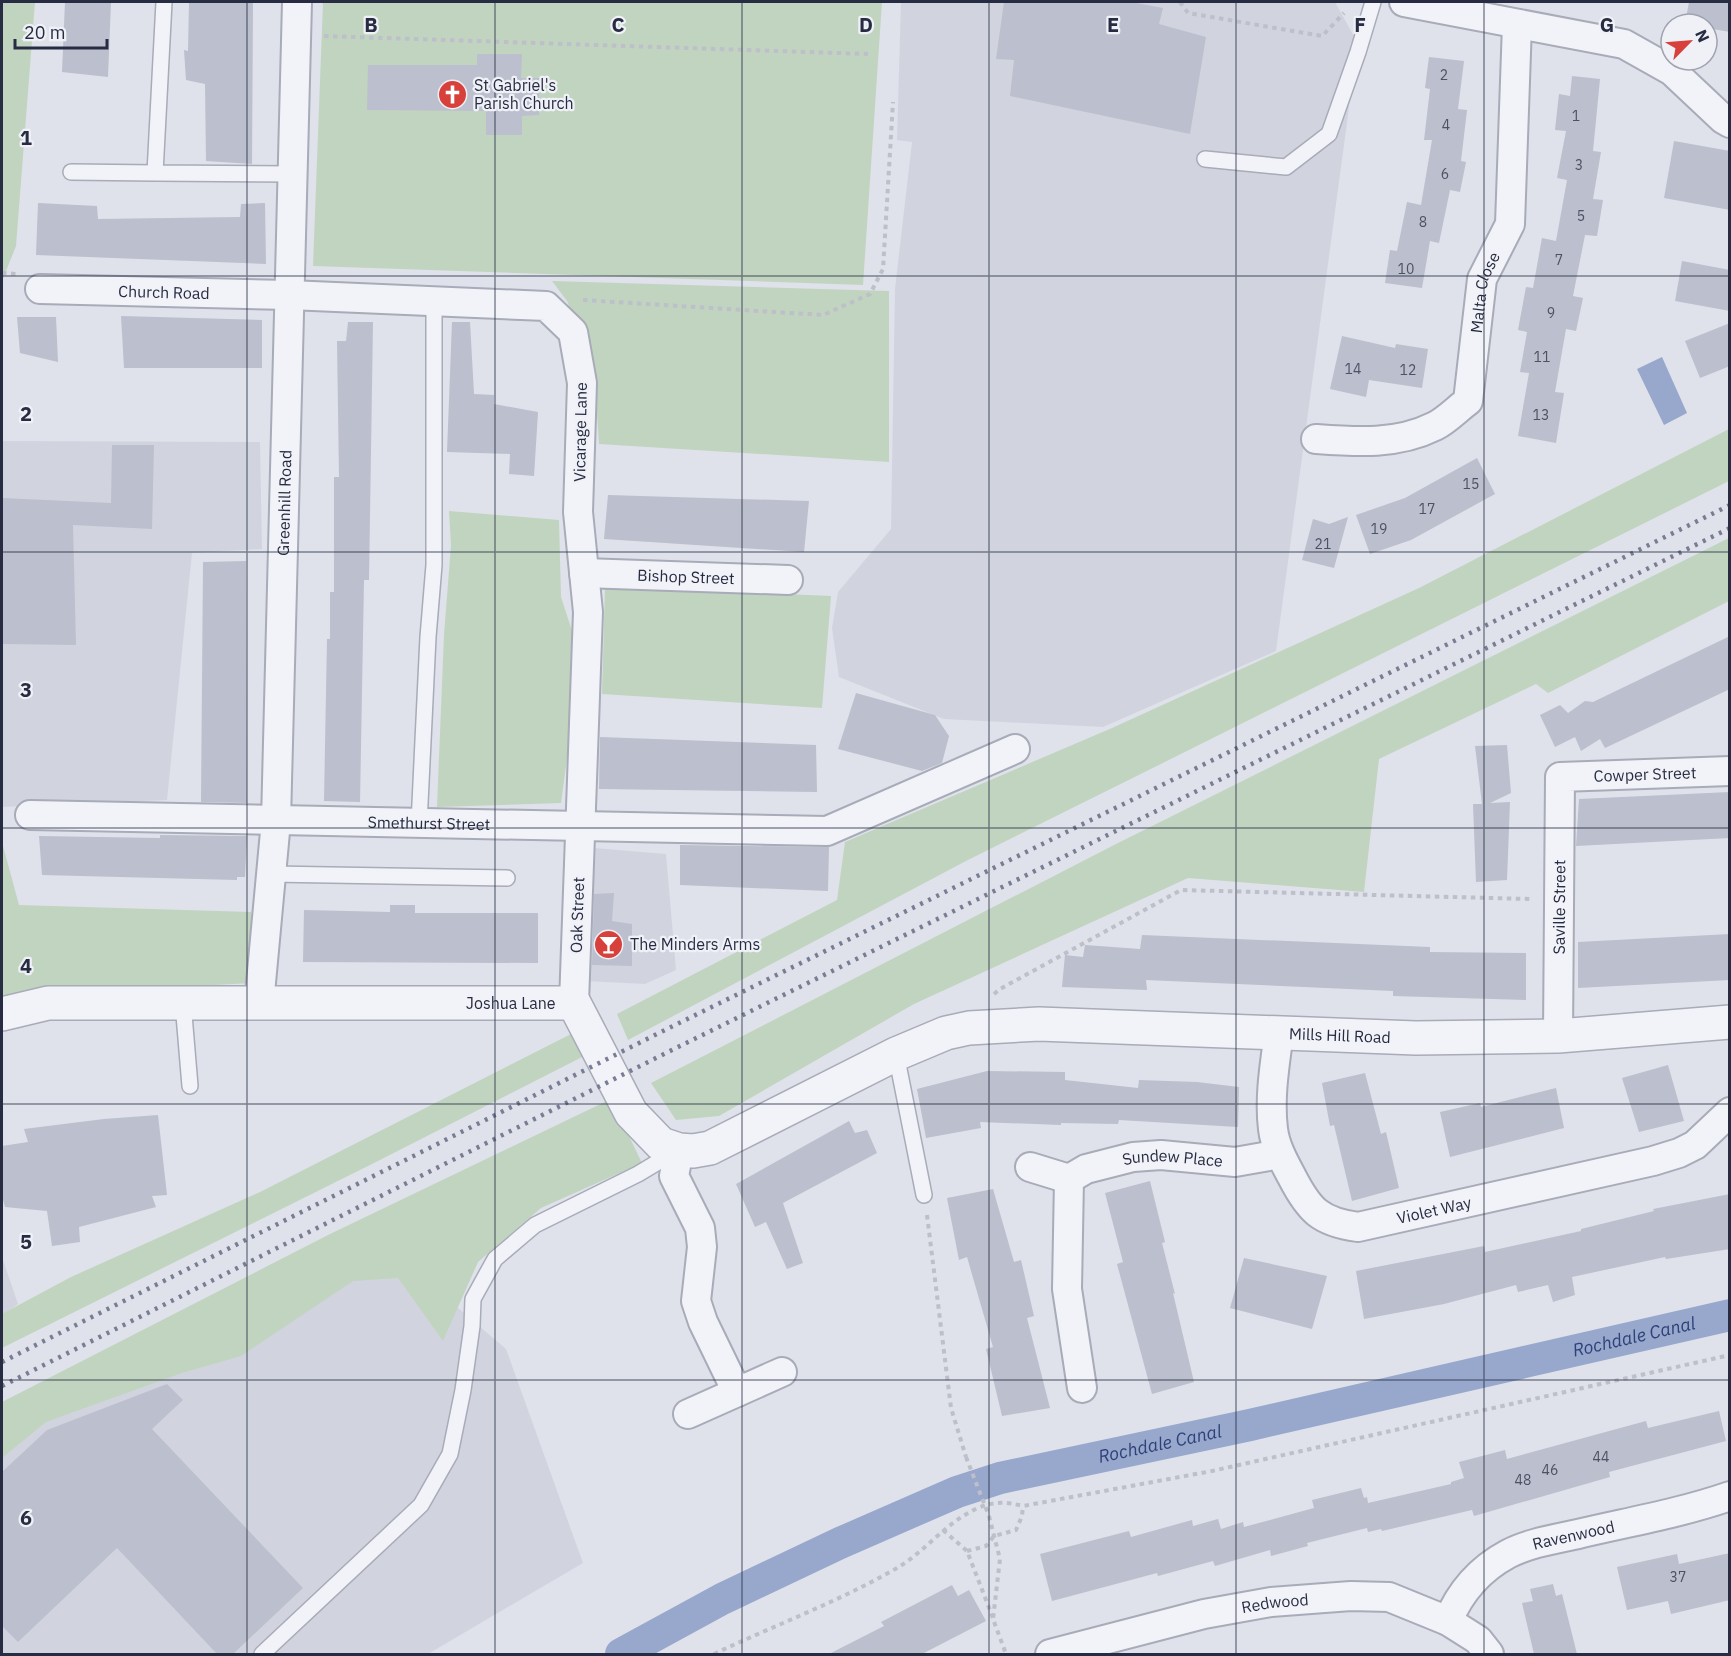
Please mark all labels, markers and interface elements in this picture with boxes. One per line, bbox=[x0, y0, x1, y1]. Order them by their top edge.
text: B bbox=[364, 11, 378, 38]
text: C bbox=[611, 11, 625, 38]
text: D bbox=[859, 11, 873, 38]
text: E bbox=[1107, 11, 1119, 38]
text: F bbox=[1354, 11, 1366, 38]
text: G bbox=[1600, 11, 1614, 38]
scale bar bbox=[15, 12, 106, 50]
north arrow bbox=[1659, 12, 1719, 72]
text: 20 m bbox=[24, 21, 66, 44]
text: N bbox=[1691, 26, 1714, 45]
house number: 2 bbox=[1440, 66, 1448, 84]
place label: St Gabriel's Parish Church bbox=[474, 75, 574, 113]
church icon: St Gabriel's Parish Church bbox=[437, 78, 469, 110]
house number: 1 bbox=[1572, 107, 1580, 125]
house number: 4 bbox=[1442, 116, 1450, 134]
text: 1 bbox=[20, 124, 32, 151]
house number: 3 bbox=[1575, 156, 1583, 174]
house number: 6 bbox=[1441, 165, 1449, 183]
house number: 5 bbox=[1577, 207, 1585, 225]
house number: 8 bbox=[1419, 213, 1427, 231]
street label: Malta Close bbox=[1466, 248, 1504, 334]
house number: 7 bbox=[1555, 251, 1563, 269]
house number: 10 bbox=[1398, 260, 1414, 278]
street label: Church Road bbox=[118, 281, 210, 303]
house number: 9 bbox=[1547, 304, 1555, 322]
house number: 11 bbox=[1534, 348, 1550, 366]
house number: 14 bbox=[1345, 360, 1361, 378]
house number: 12 bbox=[1400, 361, 1416, 379]
street label: Vicarage Lane bbox=[569, 382, 591, 482]
text: 2 bbox=[20, 400, 32, 427]
house number: 13 bbox=[1533, 406, 1549, 424]
street label: Greenhill Road bbox=[273, 450, 296, 556]
house number: 15 bbox=[1463, 475, 1479, 493]
house number: 17 bbox=[1419, 500, 1435, 518]
house number: 19 bbox=[1371, 520, 1387, 538]
house number: 21 bbox=[1315, 535, 1331, 553]
street label: Bishop Street bbox=[637, 565, 735, 588]
text: 3 bbox=[20, 676, 32, 703]
street label: Cowper Street bbox=[1593, 762, 1697, 786]
street label: Smethurst Street bbox=[367, 812, 490, 834]
street label: Saville Street bbox=[1549, 860, 1569, 954]
street label: Oak Street bbox=[566, 877, 588, 953]
bar icon: The Minders Arms bbox=[593, 928, 625, 960]
place label: The Minders Arms bbox=[630, 934, 760, 954]
text: 4 bbox=[20, 952, 32, 979]
street label: Joshua Lane bbox=[466, 993, 556, 1013]
street label: Mills Hill Road bbox=[1289, 1023, 1391, 1047]
street label: Sundew Place bbox=[1120, 1145, 1224, 1171]
street label: Violet Way bbox=[1395, 1192, 1473, 1228]
text: 5 bbox=[20, 1228, 32, 1255]
water label: Rochdale Canal bbox=[1570, 1311, 1698, 1362]
water label: Rochdale Canal bbox=[1096, 1419, 1224, 1468]
house number: 44 bbox=[1593, 1448, 1609, 1466]
house number: 46 bbox=[1542, 1461, 1558, 1479]
house number: 48 bbox=[1515, 1471, 1531, 1489]
text: 6 bbox=[20, 1504, 32, 1531]
street label: Ravenwood bbox=[1530, 1516, 1616, 1554]
house number: 37 bbox=[1670, 1568, 1686, 1586]
street label: Redwood bbox=[1240, 1589, 1309, 1617]

